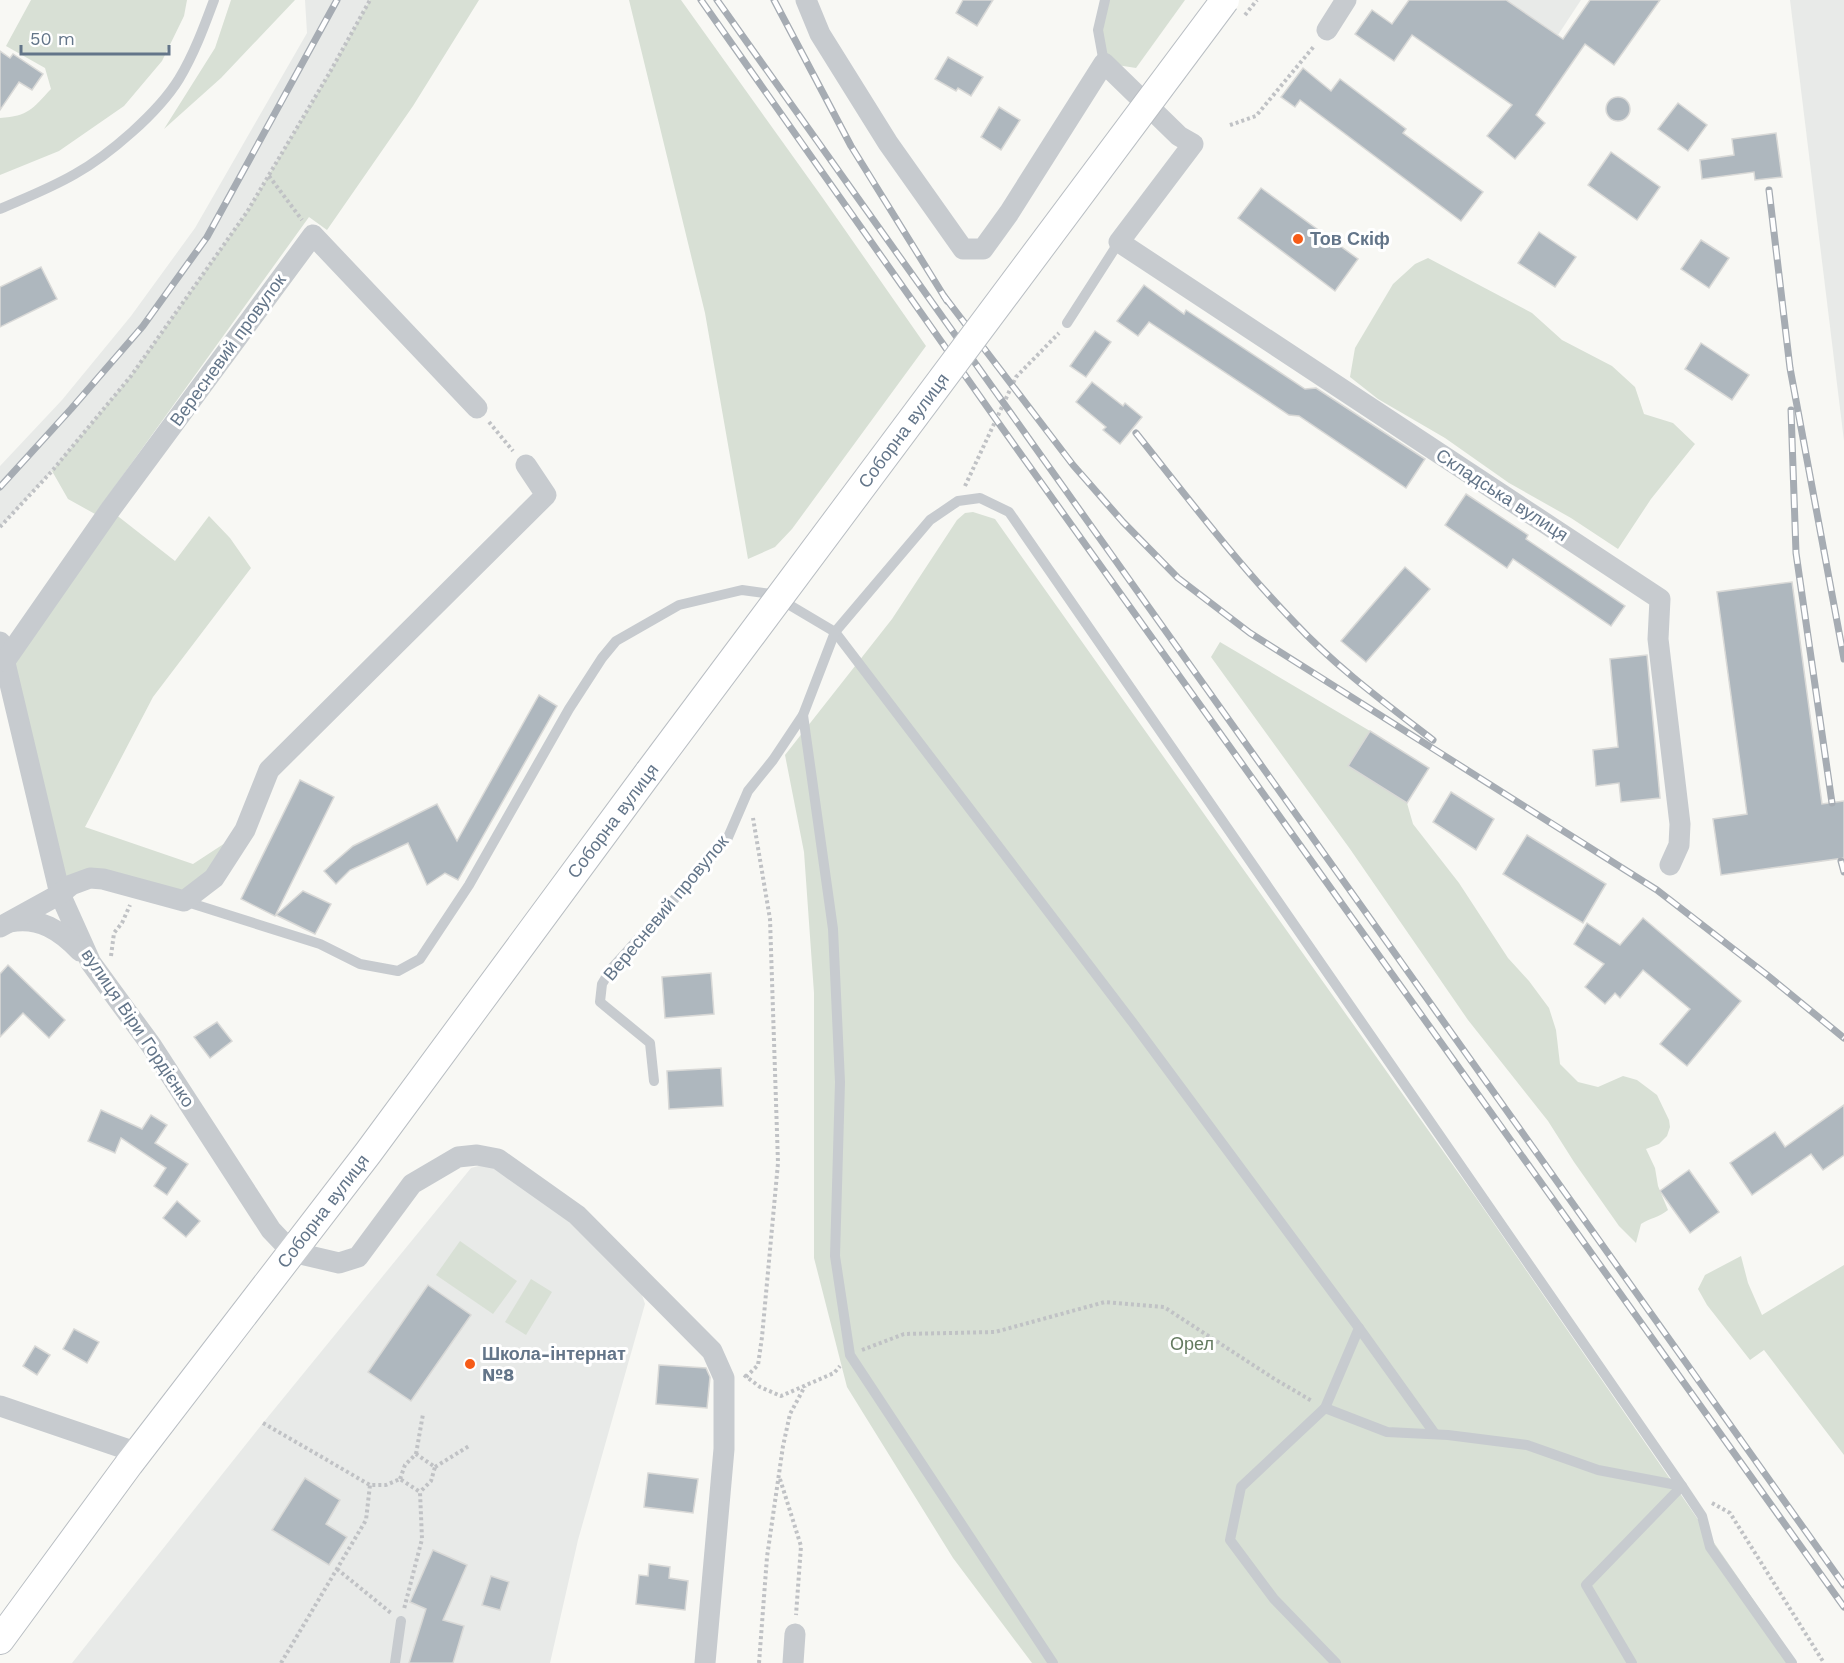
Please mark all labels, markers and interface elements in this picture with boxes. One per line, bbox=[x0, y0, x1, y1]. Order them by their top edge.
scale bar bbox=[21, 18, 170, 56]
text: 50 m bbox=[30, 28, 75, 49]
place label: Тов Скіф bbox=[1310, 228, 1390, 249]
marker: Тов Скіф bbox=[1291, 232, 1305, 246]
street label: Вересневий провулок bbox=[165, 269, 290, 430]
street label: Соборна вулиця bbox=[854, 369, 953, 492]
street label: Складська вулиця bbox=[1432, 444, 1572, 545]
street label: Соборна вулиця bbox=[563, 759, 662, 882]
street label: Вересневий провулок bbox=[599, 831, 733, 984]
street label: вулиця Віри Гордієнко bbox=[78, 944, 199, 1111]
street label: Соборна вулиця bbox=[273, 1150, 373, 1272]
park label: Орел bbox=[1170, 1333, 1214, 1354]
place label: Школа-інтернат №8 bbox=[482, 1343, 626, 1385]
marker: Школа-інтернат №8 bbox=[463, 1357, 477, 1371]

